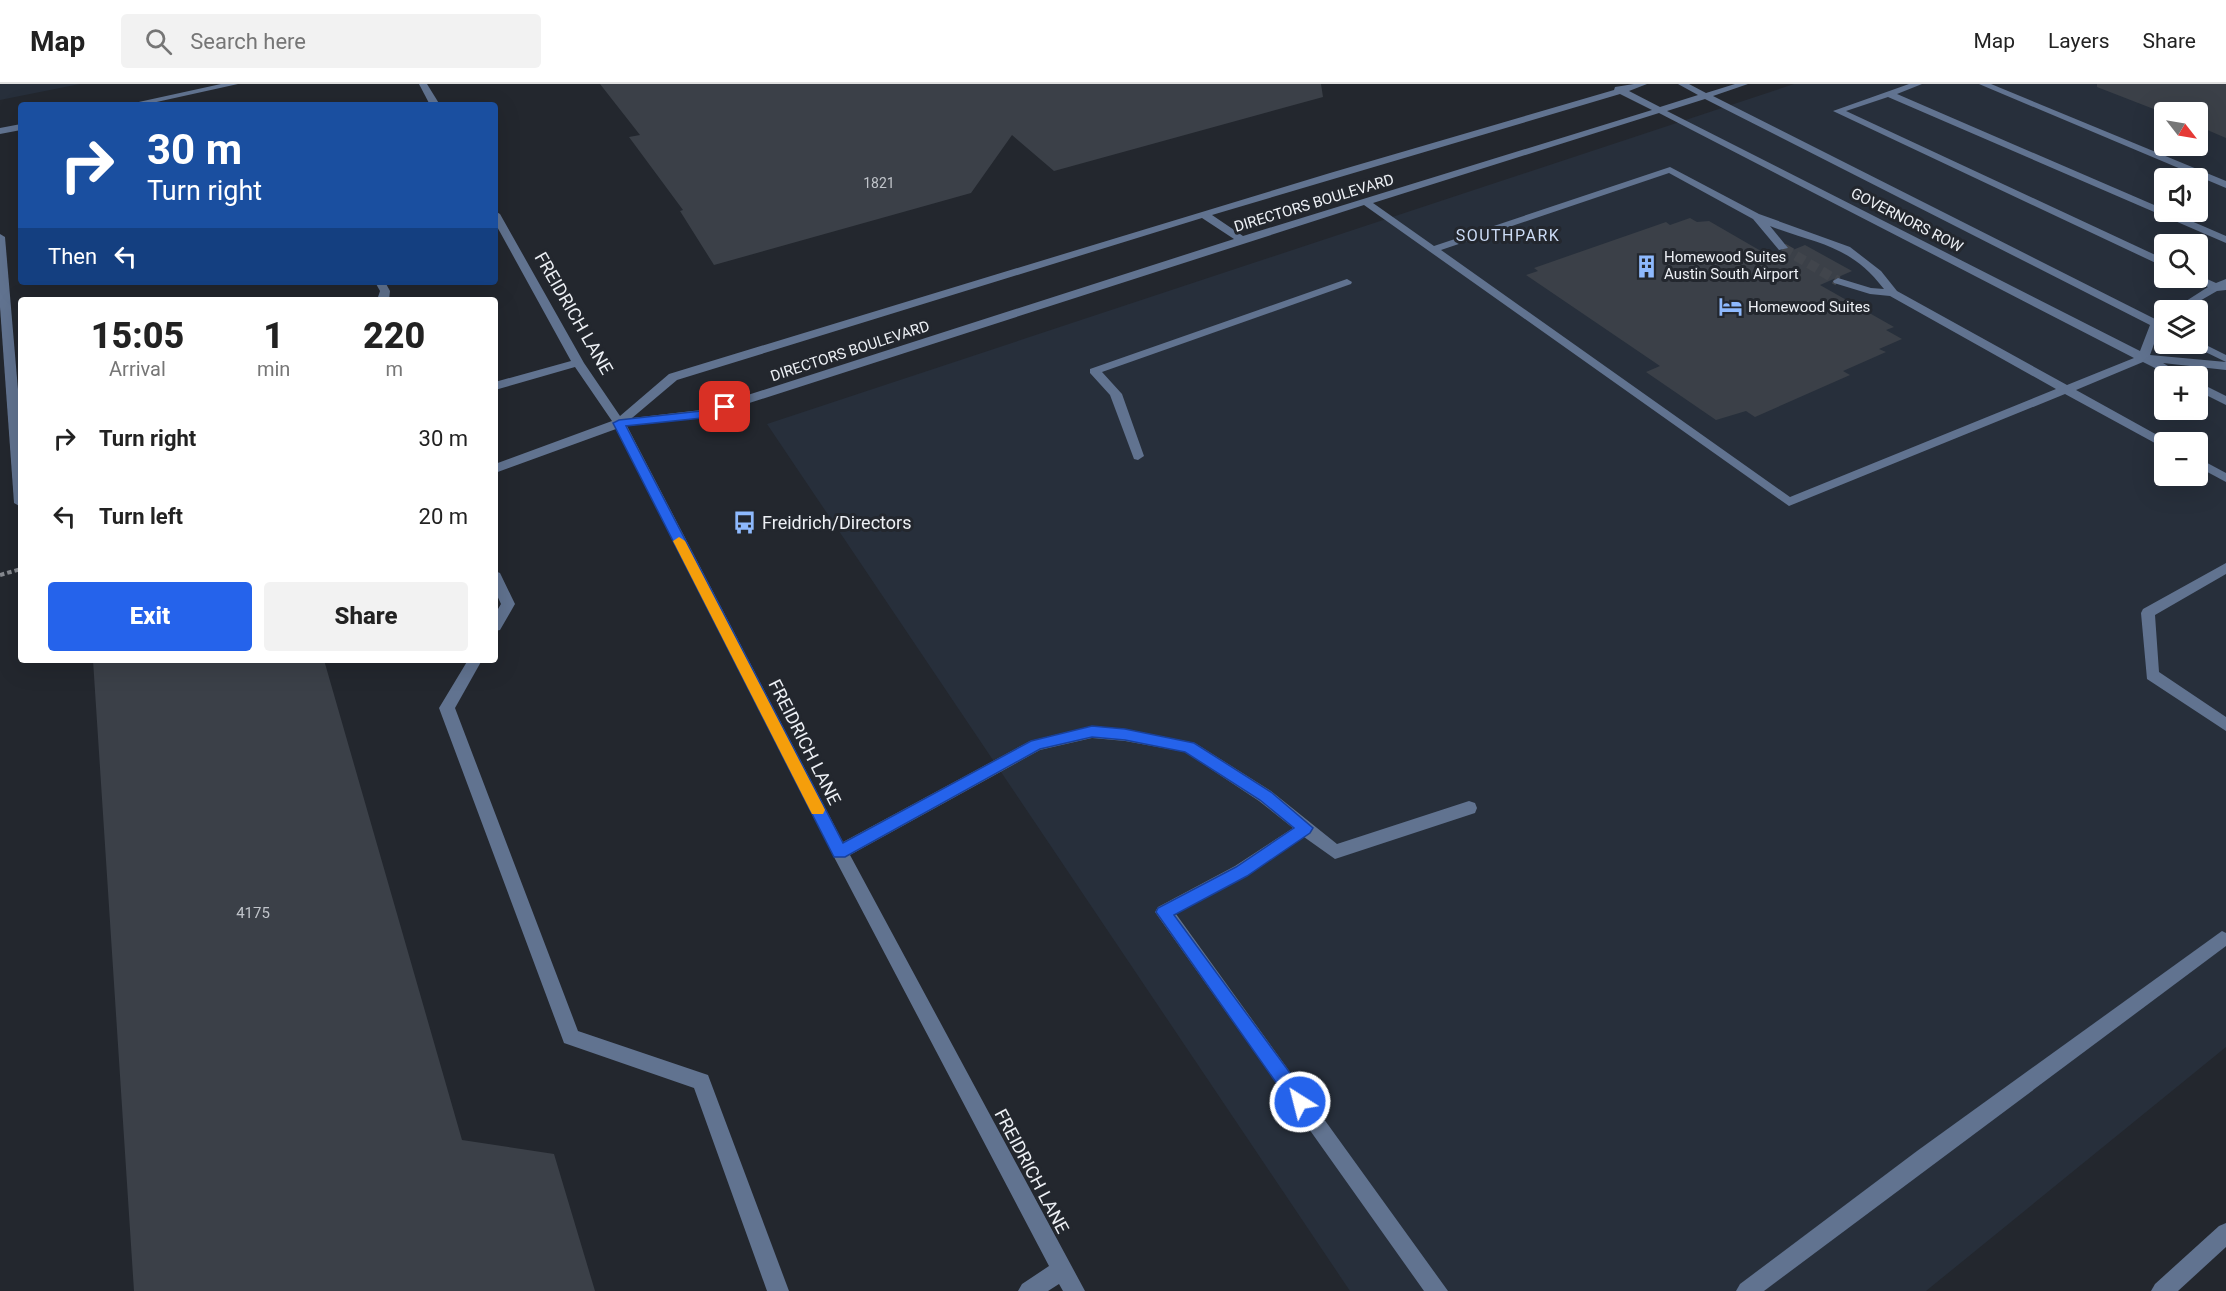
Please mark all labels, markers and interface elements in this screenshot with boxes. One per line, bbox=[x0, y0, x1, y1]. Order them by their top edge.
search box bbox=[121, 14, 541, 68]
text: Map bbox=[30, 25, 85, 58]
icon: search bbox=[142, 25, 175, 58]
text: Search here bbox=[190, 29, 306, 54]
text: Map bbox=[1973, 29, 2015, 53]
text: Layers bbox=[2048, 29, 2109, 53]
text: Share bbox=[2142, 29, 2196, 53]
north arrow bbox=[2154, 102, 2208, 156]
map controls bbox=[2154, 102, 2208, 486]
text: 30 m bbox=[147, 125, 242, 174]
icon: right bbox=[48, 126, 126, 204]
button: sound bbox=[2154, 168, 2208, 222]
street label: DIRECTORS BOULEVARD bbox=[1232, 170, 1396, 236]
text: Turn right bbox=[147, 175, 262, 207]
house number: 1821 bbox=[863, 175, 895, 191]
street label: GOVERNORS ROW bbox=[1848, 184, 1966, 256]
district label: SOUTHPARK bbox=[1456, 226, 1560, 245]
button: search bbox=[2154, 234, 2208, 288]
icon: left bbox=[109, 240, 142, 273]
text: Then bbox=[48, 244, 97, 269]
street label: FREIDRICH LANE bbox=[530, 248, 618, 378]
place label: Homewood Suites Austin South Airport bbox=[1664, 248, 1799, 283]
building icon: Homewood Suites Austin South Airport bbox=[1633, 253, 1659, 279]
hotel icon: Homewood Suites bbox=[1717, 294, 1743, 320]
place label: Homewood Suites bbox=[1748, 298, 1870, 316]
button: layers bbox=[2154, 300, 2208, 354]
text: 15:05 bbox=[91, 315, 184, 357]
text: 1 bbox=[263, 315, 284, 357]
text: 220 bbox=[363, 315, 425, 357]
street label: DIRECTORS BOULEVARD bbox=[768, 317, 932, 385]
text: Arrival bbox=[109, 357, 166, 381]
text: min bbox=[257, 357, 290, 381]
text: m bbox=[385, 357, 403, 381]
button: + bbox=[2154, 366, 2208, 420]
pin bbox=[699, 381, 750, 432]
icon: arrive bbox=[708, 390, 741, 423]
icon: right bbox=[48, 422, 81, 455]
text: Turn right bbox=[99, 426, 196, 451]
text: 30 m bbox=[419, 426, 468, 451]
button: − bbox=[2154, 432, 2208, 486]
icon: left bbox=[48, 500, 81, 533]
text: Turn left bbox=[99, 504, 183, 529]
text: 20 m bbox=[419, 504, 468, 529]
bus stop icon: Freidrich/Directors bbox=[731, 509, 757, 535]
place label: Freidrich/Directors bbox=[762, 512, 911, 533]
button: Exit bbox=[48, 582, 252, 651]
button: Share bbox=[264, 582, 468, 651]
street label: FREIDRICH LANE bbox=[764, 676, 846, 808]
house number: 4175 bbox=[236, 904, 270, 922]
position arrow bbox=[1268, 1070, 1332, 1134]
street label: FREIDRICH LANE bbox=[990, 1105, 1074, 1237]

